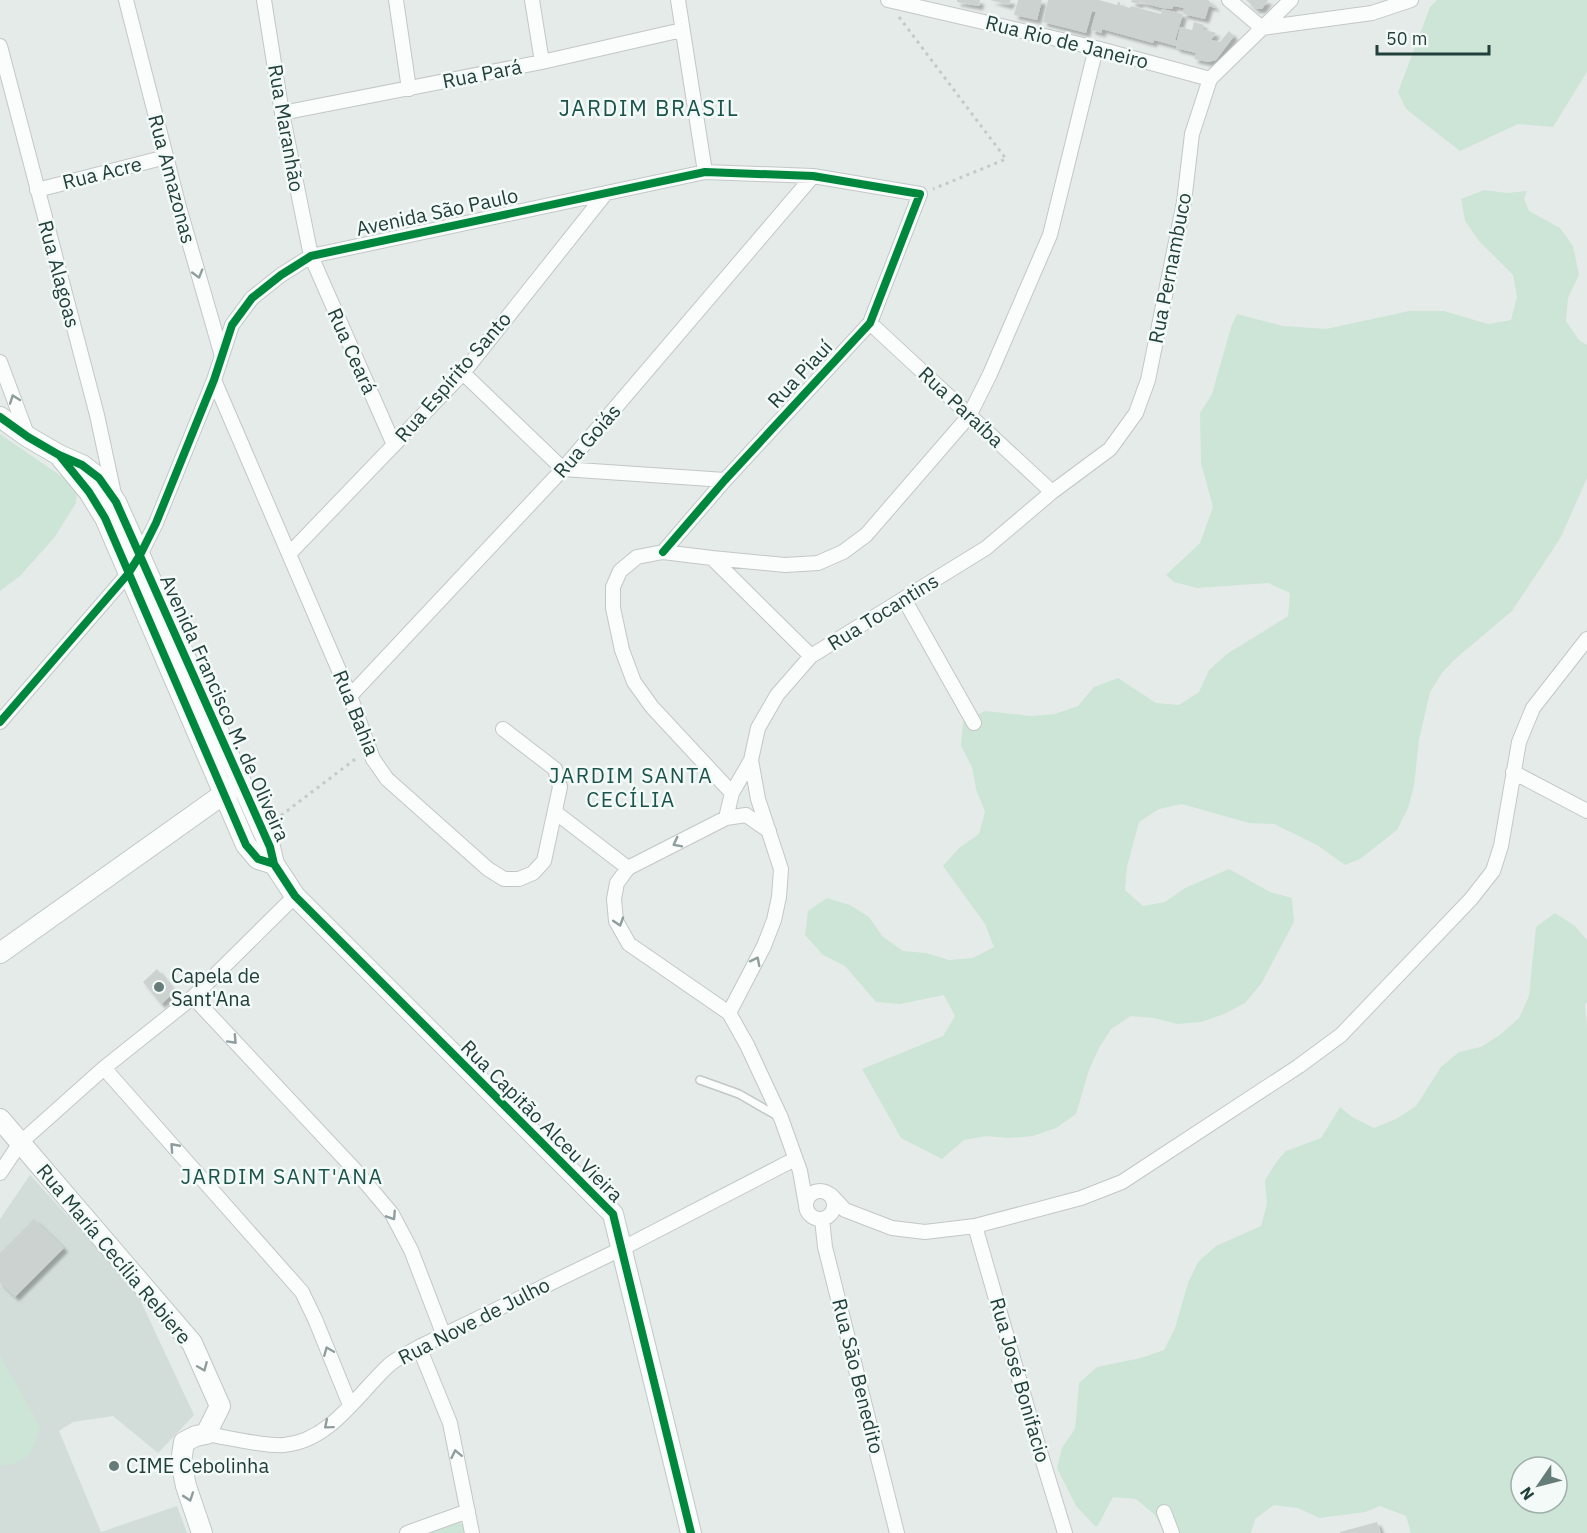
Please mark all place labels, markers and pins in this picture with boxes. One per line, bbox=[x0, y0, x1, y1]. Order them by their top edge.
place label: Capela de Sant'Ana bbox=[171, 962, 260, 1012]
marker: Capela de Sant'Ana bbox=[152, 980, 166, 994]
place label: CIME Cebolinha bbox=[126, 1452, 269, 1479]
marker: CIME Cebolinha bbox=[107, 1459, 121, 1473]

